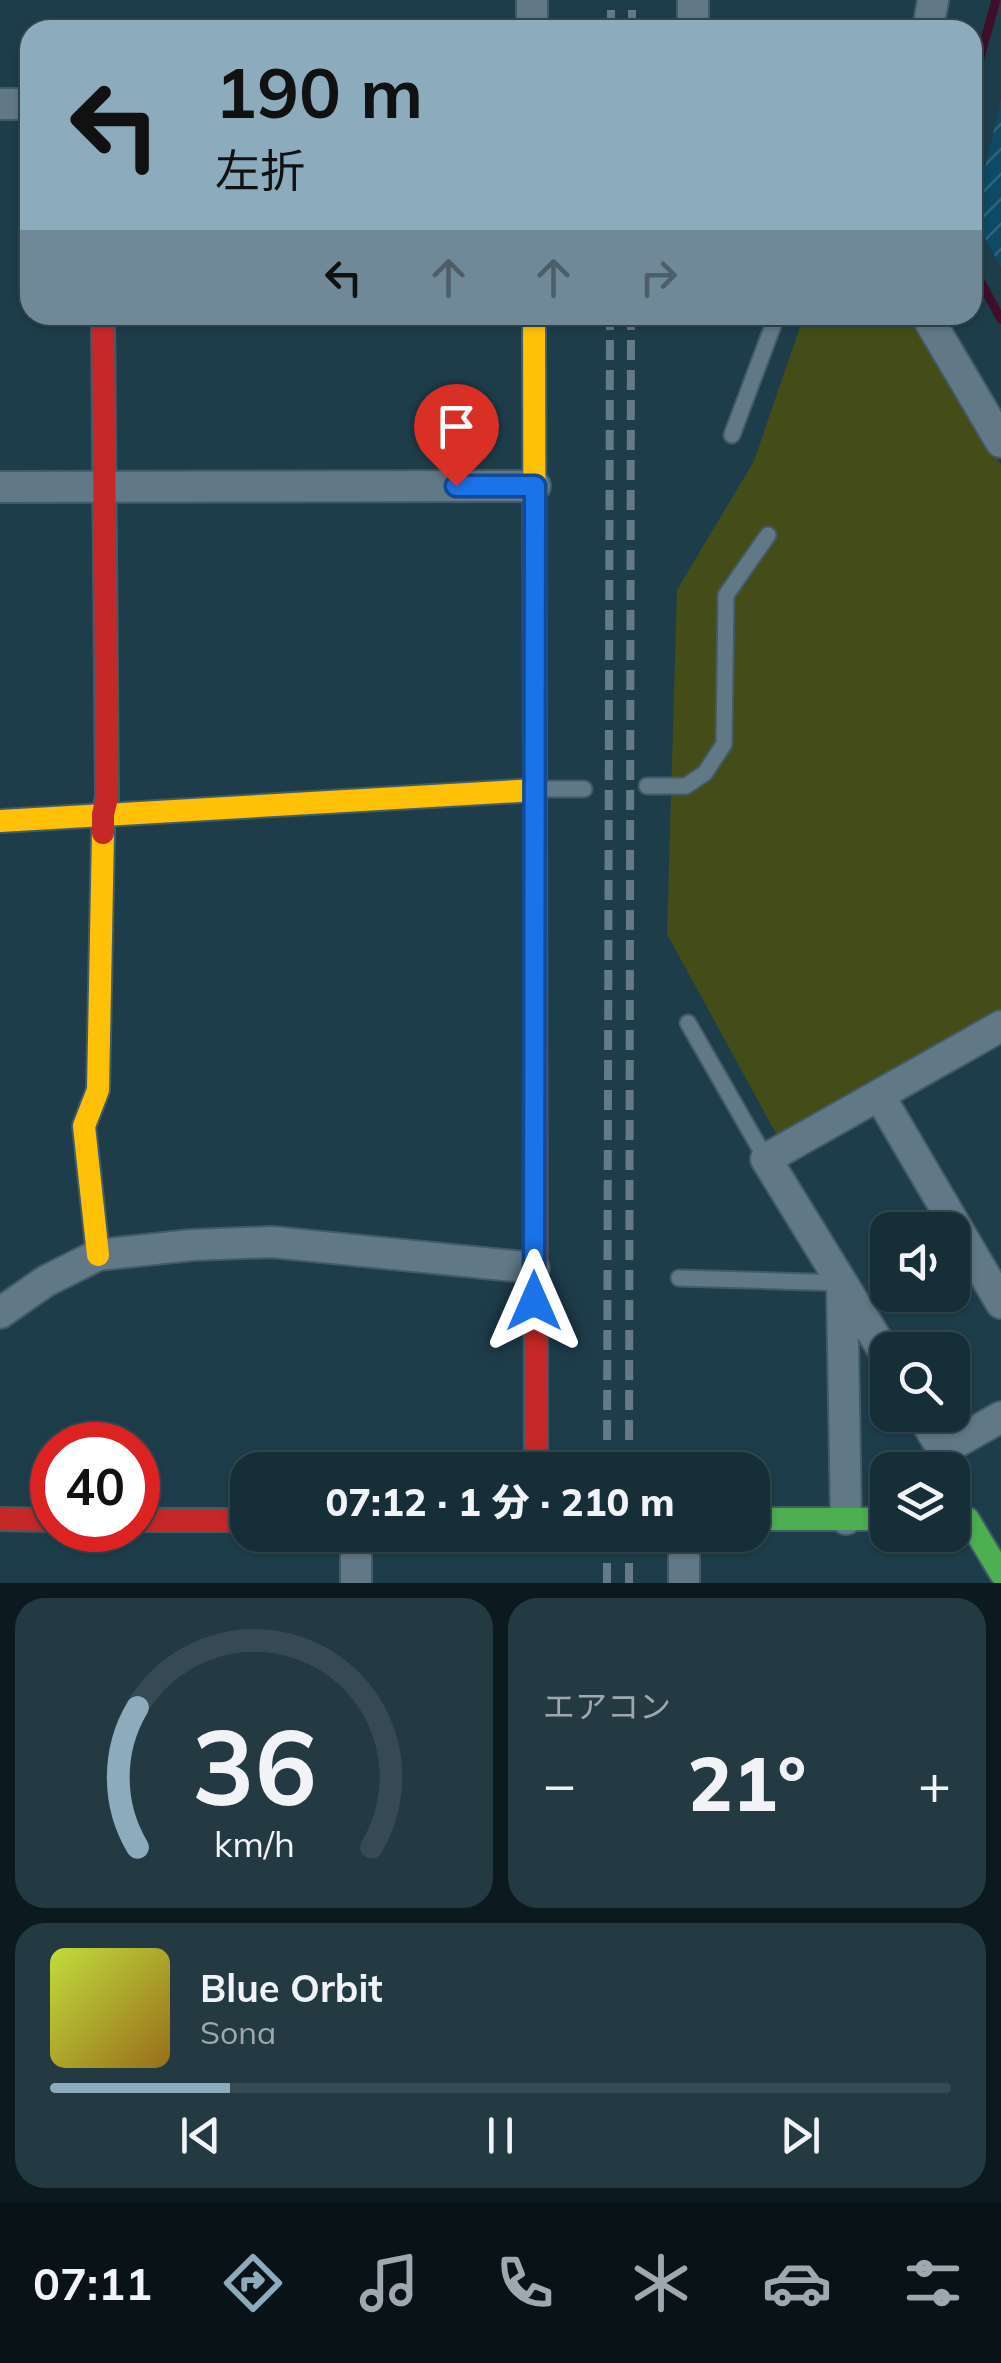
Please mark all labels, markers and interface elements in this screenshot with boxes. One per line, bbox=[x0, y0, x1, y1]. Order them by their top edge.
text: 190 m bbox=[215, 48, 423, 136]
icon: left bbox=[50, 60, 180, 190]
text: 左折 bbox=[215, 142, 305, 198]
icon: left bbox=[316, 250, 371, 305]
icon: ahead bbox=[421, 250, 476, 305]
icon: ahead bbox=[526, 250, 581, 305]
icon: right bbox=[631, 250, 686, 305]
pin bbox=[414, 384, 499, 487]
icon: arrive bbox=[429, 399, 484, 454]
map controls bbox=[870, 1212, 970, 1552]
button: sound bbox=[870, 1212, 970, 1312]
position arrow bbox=[482, 1249, 586, 1353]
button: search bbox=[870, 1332, 970, 1432]
speed limit sign: 40 bbox=[30, 1422, 160, 1552]
button: layers bbox=[870, 1452, 970, 1552]
text: 07:12 · 1 分 · 210 m bbox=[325, 1478, 675, 1526]
text: エアコン bbox=[543, 1686, 671, 1726]
text: 36 bbox=[192, 1700, 316, 1831]
text: 21° bbox=[688, 1736, 806, 1830]
text: − bbox=[543, 1749, 576, 1818]
text: + bbox=[918, 1749, 951, 1818]
text: km/h bbox=[214, 1821, 294, 1866]
text: Blue Orbit bbox=[200, 1964, 383, 2012]
text: Sona bbox=[200, 2012, 276, 2052]
icon: previous bbox=[173, 2108, 228, 2163]
icon: pause bbox=[473, 2108, 528, 2163]
icon: next bbox=[773, 2108, 828, 2163]
icon: directions bbox=[218, 2248, 288, 2318]
icon: music bbox=[354, 2248, 424, 2318]
icon: phone bbox=[490, 2248, 560, 2318]
icon: climate bbox=[626, 2248, 696, 2318]
icon: car bbox=[762, 2248, 832, 2318]
icon: filters bbox=[898, 2248, 968, 2318]
text: 07:11 bbox=[33, 2255, 152, 2311]

